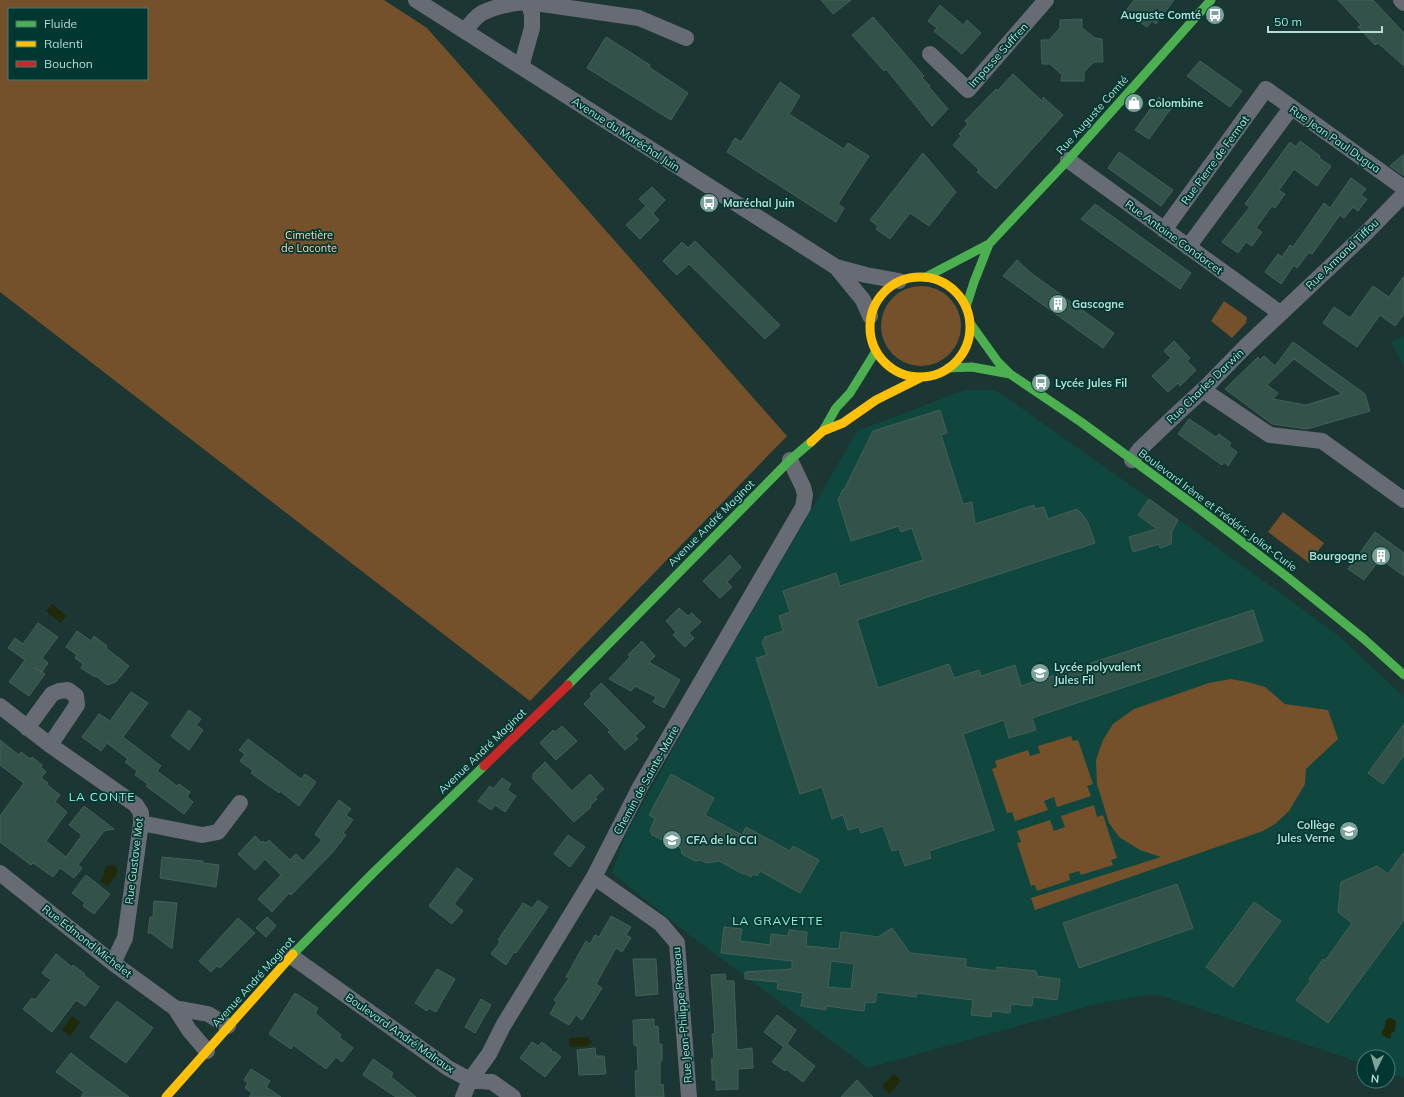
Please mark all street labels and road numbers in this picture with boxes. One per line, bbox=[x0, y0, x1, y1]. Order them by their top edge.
street label: Impasse Suffren bbox=[965, 20, 1031, 90]
street label: Rue Auguste Comté bbox=[1053, 73, 1131, 157]
street label: Avenue du Maréchal Juin bbox=[569, 94, 683, 174]
street label: Rue Jean Paul Dugua bbox=[1287, 102, 1383, 176]
street label: Rue Pierre de Fermat bbox=[1178, 113, 1252, 207]
street label: Rue Antoine Condorcet bbox=[1122, 197, 1226, 277]
street label: Rue Armand Tiffou bbox=[1303, 216, 1381, 292]
street label: Rue Charles Darwin bbox=[1163, 346, 1247, 426]
street label: Boulevard Irène et Frédéric Joliot-Curie bbox=[1136, 446, 1300, 574]
street label: Avenue André Maginot bbox=[665, 477, 757, 569]
street label: Avenue André Maginot bbox=[435, 705, 529, 797]
street label: Chemin de Sainte-Marie bbox=[610, 723, 682, 837]
street label: Rue Gustave Mot bbox=[122, 817, 146, 905]
street label: Rue Edmond Michelet bbox=[39, 902, 135, 980]
street label: Avenue André Maginot bbox=[209, 934, 297, 1030]
street label: Rue Jean-Philippe Rameau bbox=[669, 946, 695, 1084]
street label: Boulevard André Malraux bbox=[343, 990, 457, 1076]

